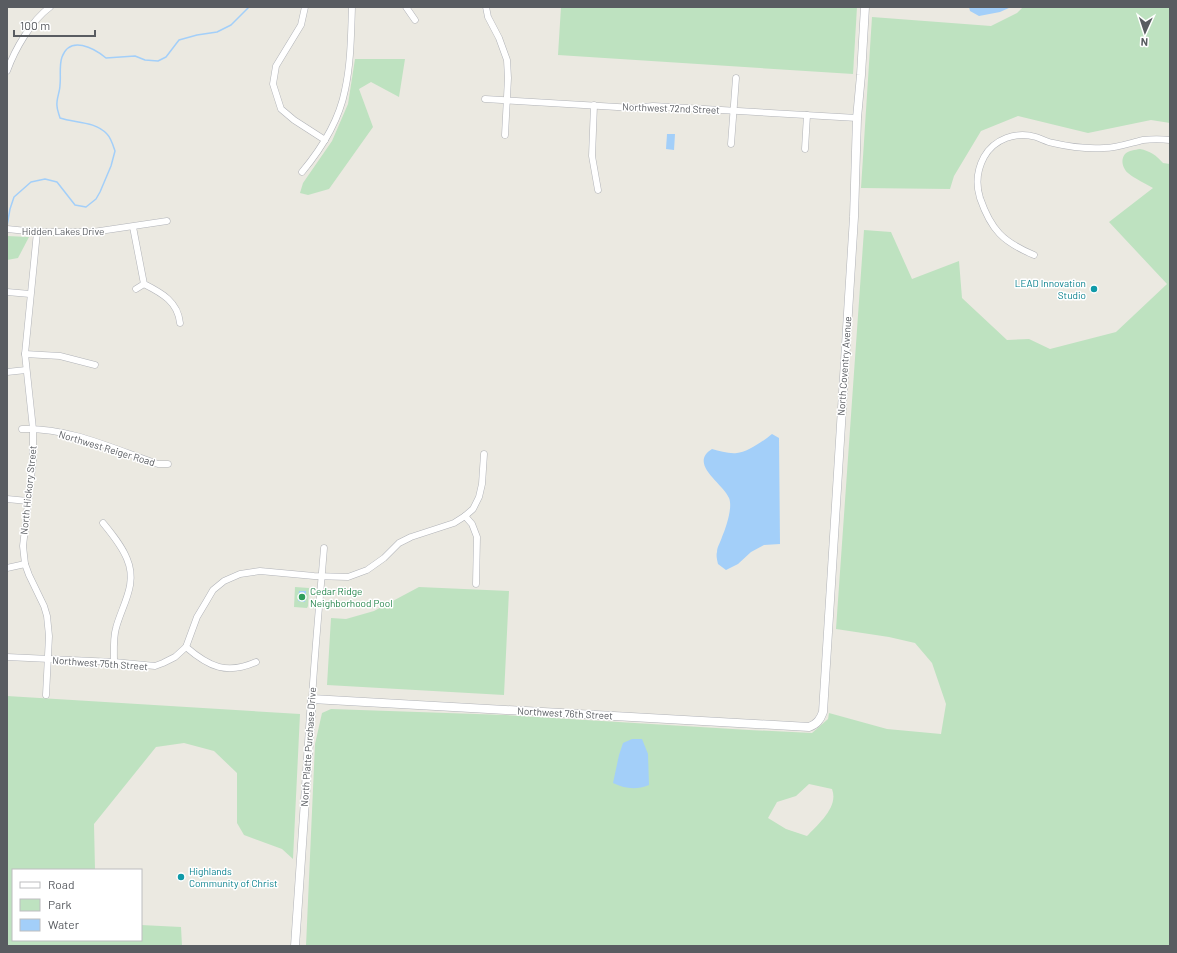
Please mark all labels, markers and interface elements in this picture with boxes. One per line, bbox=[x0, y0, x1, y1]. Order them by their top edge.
scale bar bbox=[14, 12, 95, 38]
north arrow bbox=[1125, 12, 1165, 52]
text: 100 m bbox=[20, 18, 50, 32]
text: N bbox=[1140, 36, 1148, 49]
street label: Northwest 72nd Street bbox=[622, 100, 720, 116]
street label: Hidden Lakes Drive bbox=[22, 225, 104, 237]
place label: LEAD Innovation Studio bbox=[1015, 277, 1086, 301]
marker: LEAD Innovation Studio bbox=[1089, 284, 1099, 294]
street label: North Coventry Avenue bbox=[835, 316, 853, 416]
street label: Northwest Reiger Road bbox=[57, 428, 157, 468]
street label: North Hickory Street bbox=[17, 445, 39, 535]
place label: Cedar Ridge Neighborhood Pool bbox=[310, 585, 392, 609]
marker: Cedar Ridge Neighborhood Pool bbox=[297, 592, 307, 602]
street label: Northwest 75th Street bbox=[52, 654, 149, 672]
street label: North Platte Purchase Drive bbox=[298, 687, 318, 807]
street label: Northwest 76th Street bbox=[517, 704, 614, 722]
place label: Highlands Community of Christ bbox=[189, 865, 278, 889]
legend bbox=[12, 869, 142, 941]
marker: Highlands Community of Christ bbox=[176, 872, 186, 882]
text: Road bbox=[48, 877, 75, 891]
text: Park bbox=[48, 897, 72, 911]
text: Water bbox=[48, 917, 80, 931]

